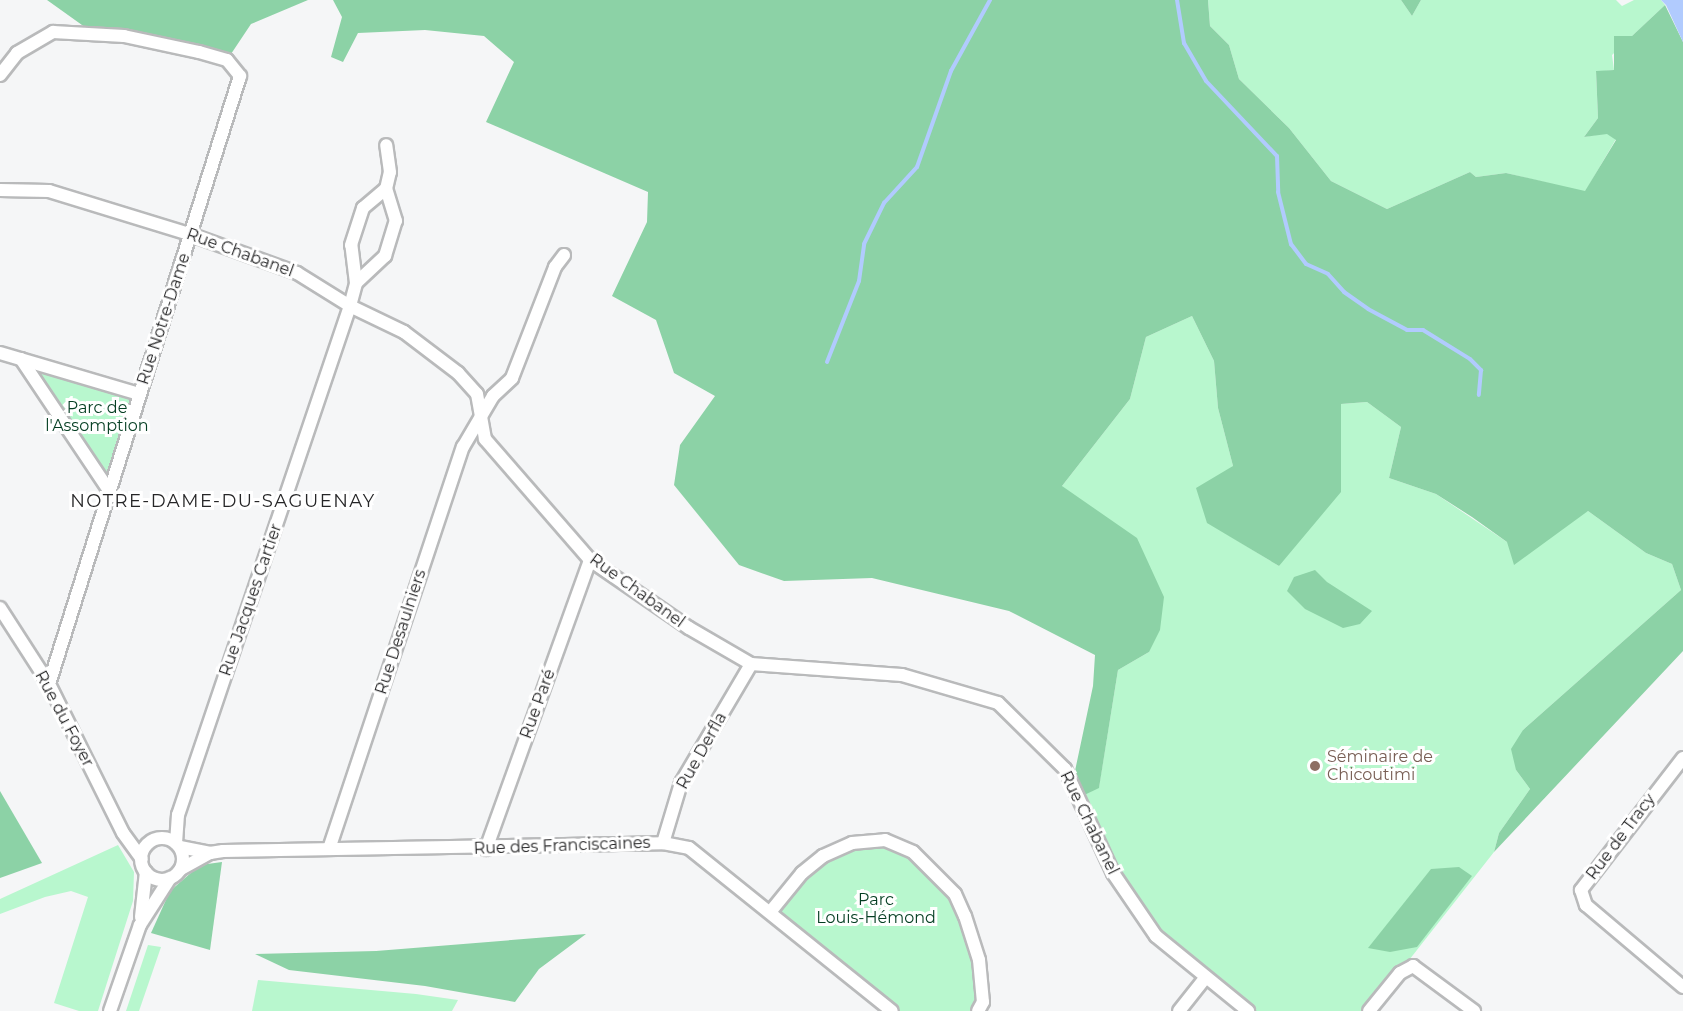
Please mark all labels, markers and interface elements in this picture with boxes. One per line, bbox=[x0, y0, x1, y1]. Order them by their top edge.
street label: Rue Chabanel bbox=[184, 225, 296, 281]
street label: Rue Notre-Dame bbox=[134, 251, 194, 387]
park label: Parc de l'Assomption bbox=[45, 398, 149, 436]
district label: NOTRE-DAME-DU-SAGUENAY bbox=[70, 490, 376, 512]
street label: Rue Jacques Cartier bbox=[216, 521, 286, 679]
street label: Rue Chabanel bbox=[586, 550, 688, 632]
street label: Rue Desaulniers bbox=[372, 567, 430, 697]
street label: Rue Paré bbox=[517, 667, 559, 741]
street label: Rue du Foyer bbox=[31, 668, 97, 770]
street label: Rue Derfla bbox=[673, 709, 731, 793]
place label: Séminaire de Chicoutimi bbox=[1327, 747, 1433, 785]
marker: Séminaire de Chicoutimi bbox=[1308, 759, 1322, 773]
street label: Rue Chabanel bbox=[1056, 768, 1122, 878]
street label: Rue de Tracy bbox=[1582, 790, 1660, 884]
street label: Rue des Franciscaines bbox=[473, 833, 651, 859]
park label: Parc Louis-Hémond bbox=[816, 890, 936, 928]

